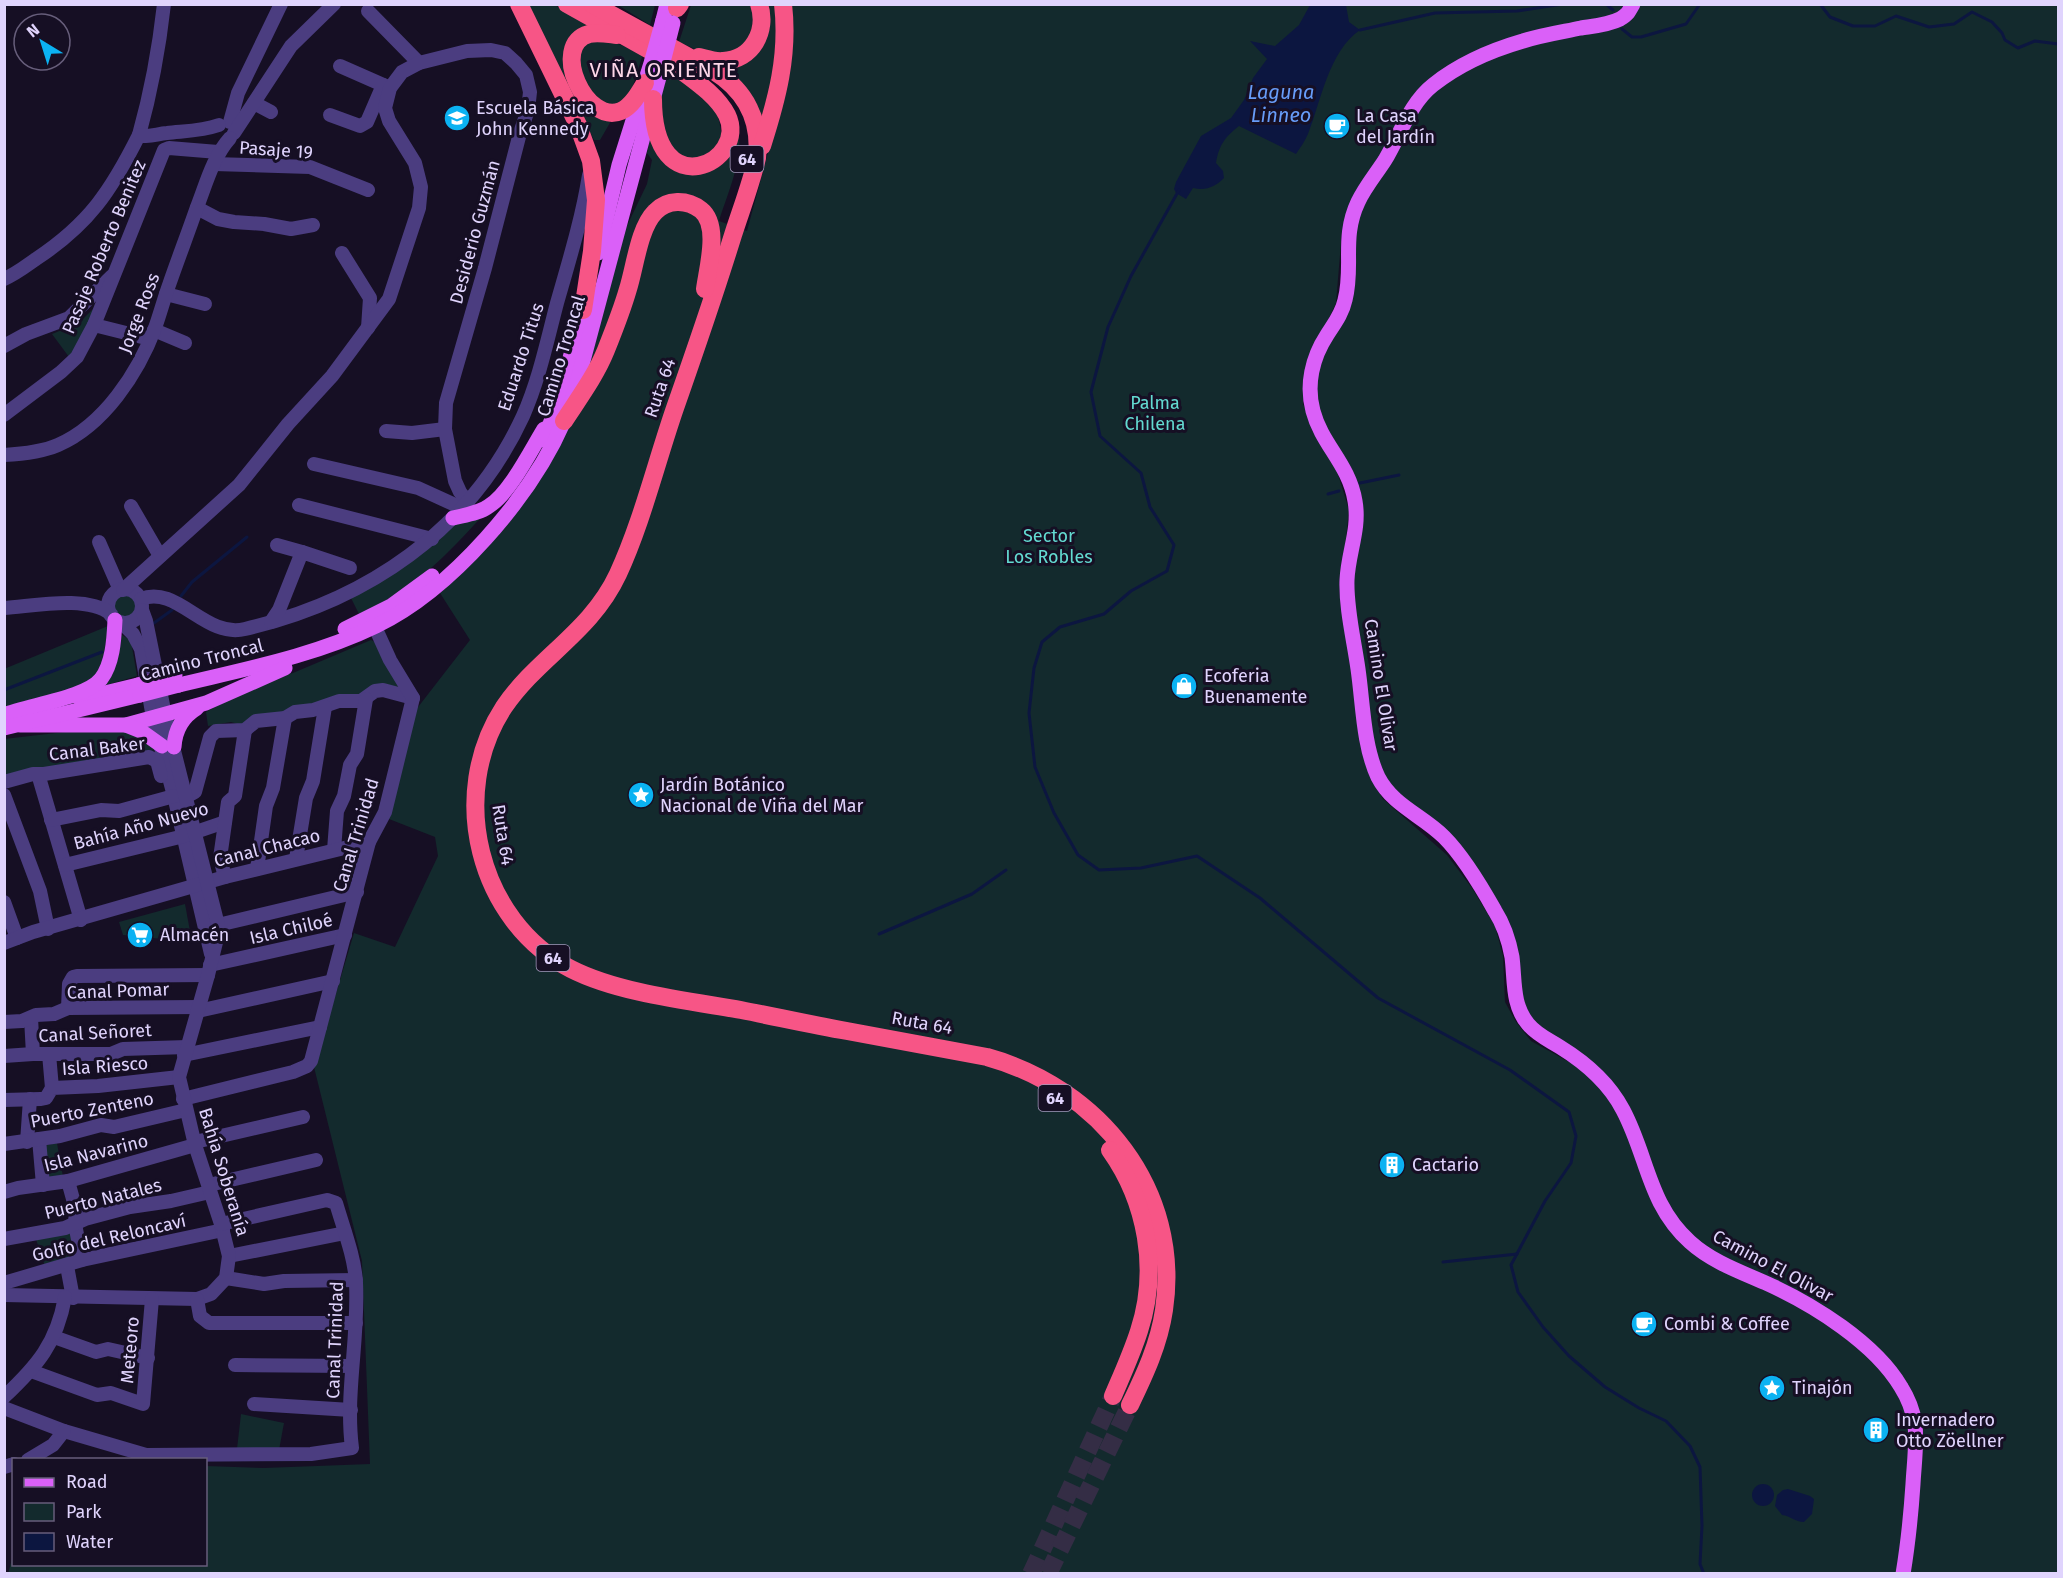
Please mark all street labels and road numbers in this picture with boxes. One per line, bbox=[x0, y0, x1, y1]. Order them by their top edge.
street label: Pasaje 19 bbox=[238, 136, 314, 164]
road number: 64 bbox=[730, 146, 764, 172]
street label: Pasaje Roberto Benitez bbox=[57, 157, 151, 337]
street label: Desiderio Guzmán bbox=[445, 158, 505, 306]
street label: Jorge Ross bbox=[114, 270, 164, 356]
street label: Camino Troncal bbox=[532, 293, 590, 419]
street label: Eduardo Titus bbox=[493, 300, 549, 414]
street label: Ruta 64 bbox=[640, 355, 681, 421]
street label: Camino El Olivar bbox=[1360, 617, 1402, 753]
street label: Camino Troncal bbox=[138, 634, 266, 686]
street label: Canal Baker bbox=[48, 732, 146, 766]
street label: Canal Trinidad bbox=[328, 776, 384, 894]
street label: Bahía Año Nuevo bbox=[71, 797, 211, 855]
street label: Ruta 64 bbox=[487, 803, 519, 867]
street label: Canal Chacao bbox=[212, 824, 322, 872]
street label: Isla Chiloé bbox=[247, 909, 335, 949]
road number: 64 bbox=[536, 945, 570, 971]
street label: Canal Pomar bbox=[66, 978, 170, 1004]
street label: Ruta 64 bbox=[890, 1007, 955, 1039]
street label: Canal Señoret bbox=[38, 1019, 153, 1047]
street label: Isla Riesco bbox=[61, 1052, 149, 1080]
road number: 64 bbox=[1038, 1085, 1072, 1111]
street label: Puerto Zenteno bbox=[28, 1087, 156, 1133]
street label: Bahía Soberanía bbox=[194, 1105, 254, 1239]
street label: Isla Navarino bbox=[42, 1129, 150, 1177]
street label: Puerto Natales bbox=[42, 1174, 164, 1224]
street label: Golfo del Reloncaví bbox=[30, 1210, 188, 1266]
street label: Camino El Olivar bbox=[1709, 1225, 1837, 1307]
street label: Canal Trinidad bbox=[322, 1281, 348, 1399]
street label: Meteoro bbox=[116, 1316, 144, 1384]

